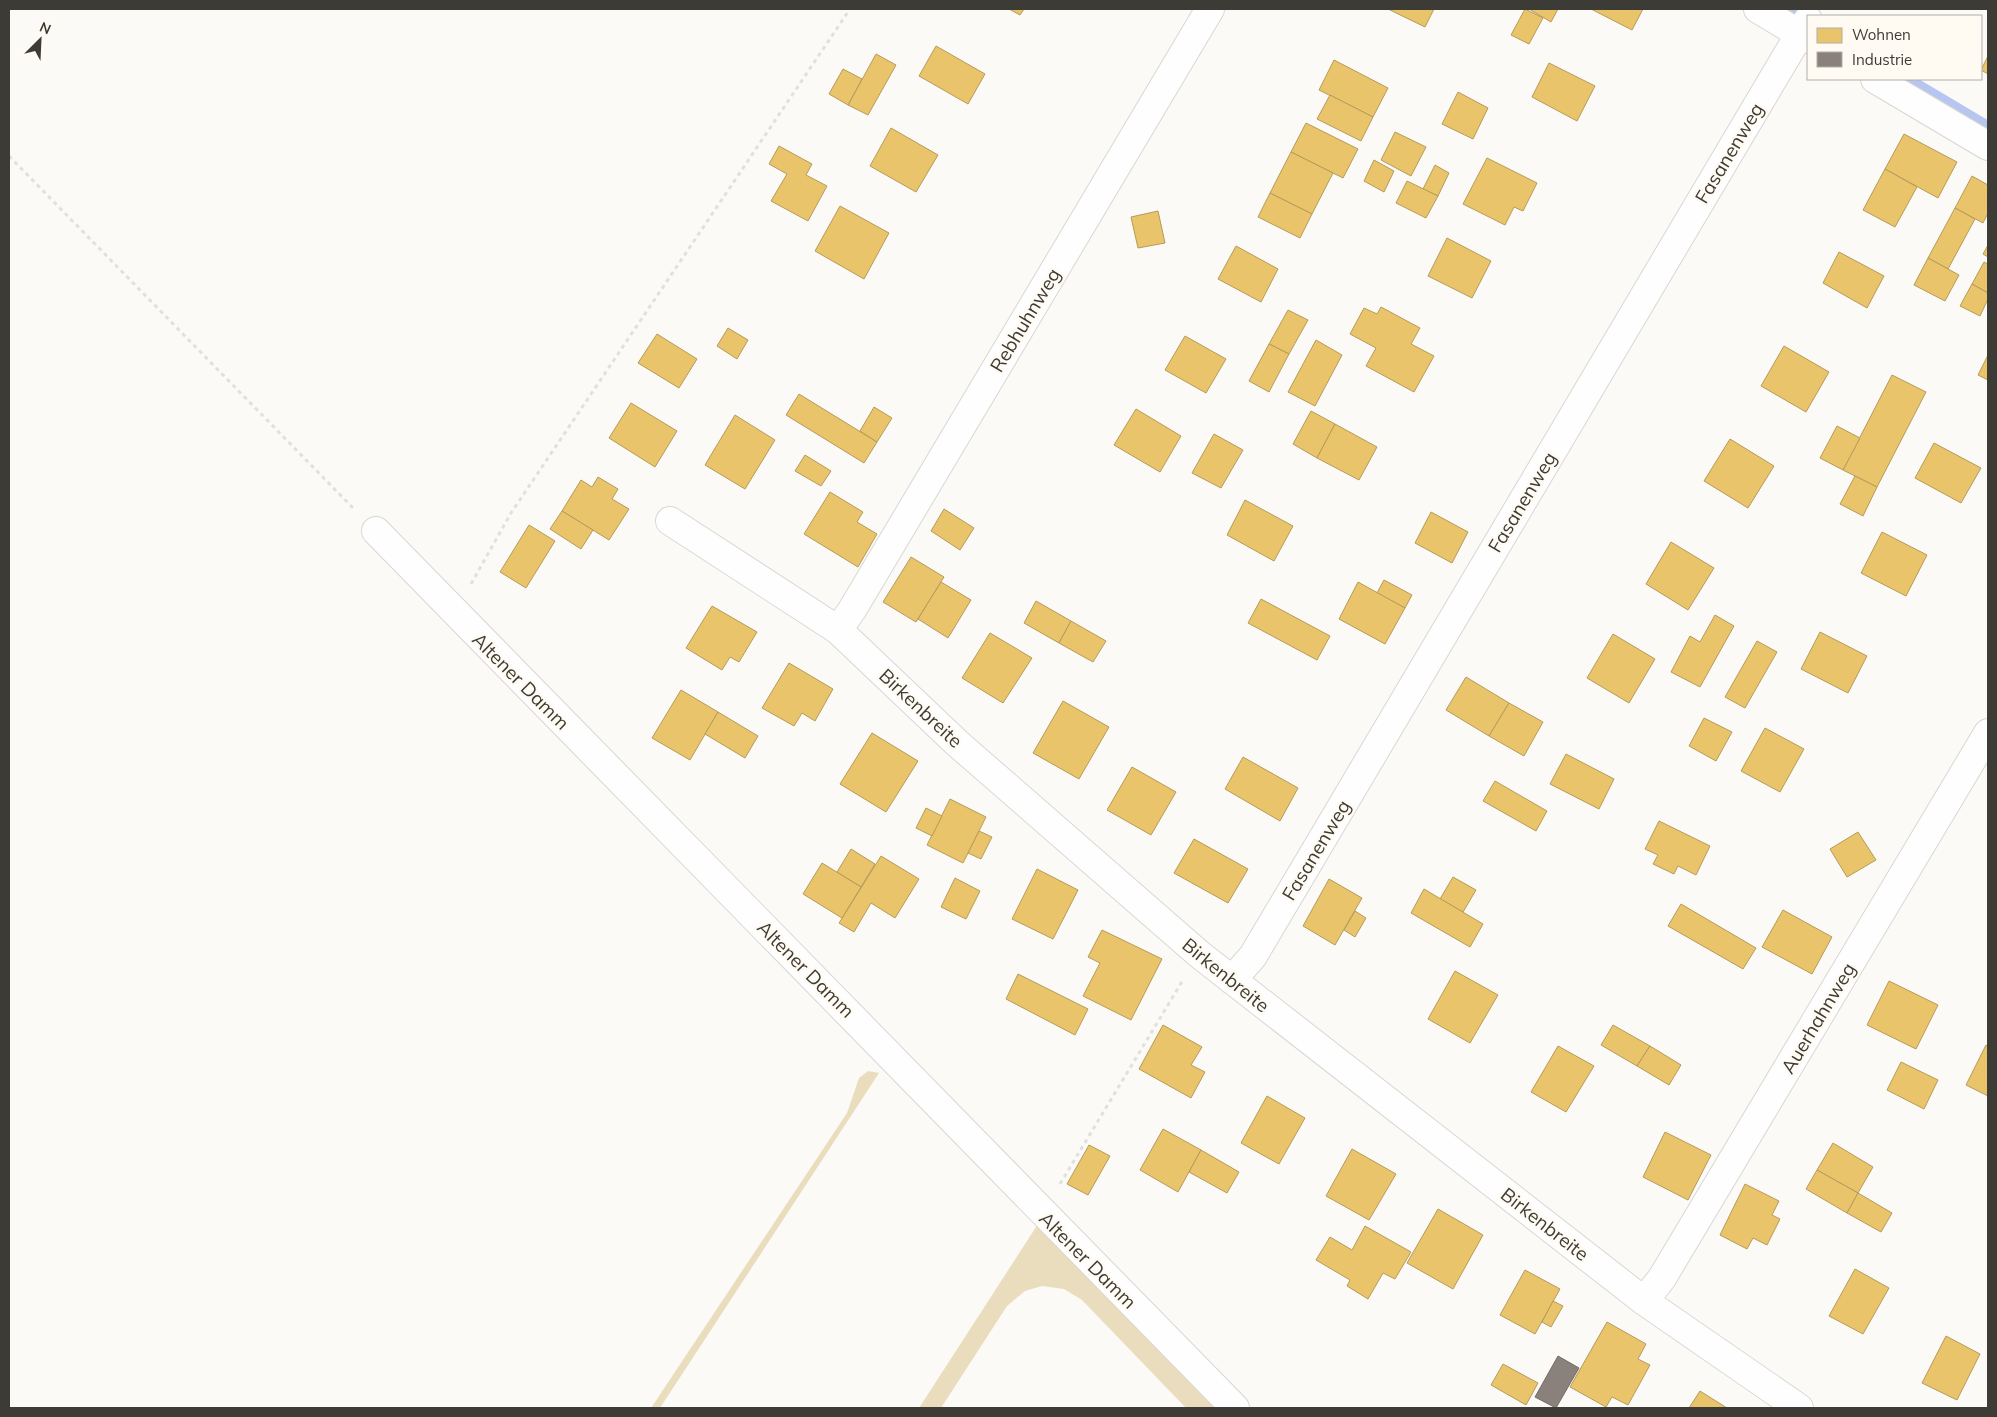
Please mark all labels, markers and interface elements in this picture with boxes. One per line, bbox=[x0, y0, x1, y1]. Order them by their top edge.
north arrow bbox=[15, 15, 65, 65]
legend bbox=[1807, 15, 1982, 80]
text: N bbox=[37, 18, 54, 38]
text: Wohnen bbox=[1852, 25, 1911, 44]
text: Industrie bbox=[1852, 50, 1912, 69]
street label: Fasanenweg bbox=[1690, 98, 1768, 208]
street label: Rebhuhnweg bbox=[985, 264, 1065, 376]
street label: Fasanenweg bbox=[1483, 447, 1561, 557]
street label: Altener Damm bbox=[467, 627, 575, 735]
street label: Birkenbreite bbox=[874, 663, 968, 753]
street label: Fasanenweg bbox=[1277, 795, 1355, 905]
street label: Altener Damm bbox=[752, 915, 860, 1023]
street label: Birkenbreite bbox=[1178, 933, 1274, 1017]
street label: Auerhahnweg bbox=[1776, 958, 1860, 1078]
street label: Birkenbreite bbox=[1496, 1182, 1594, 1266]
street label: Altener Damm bbox=[1034, 1206, 1142, 1314]

